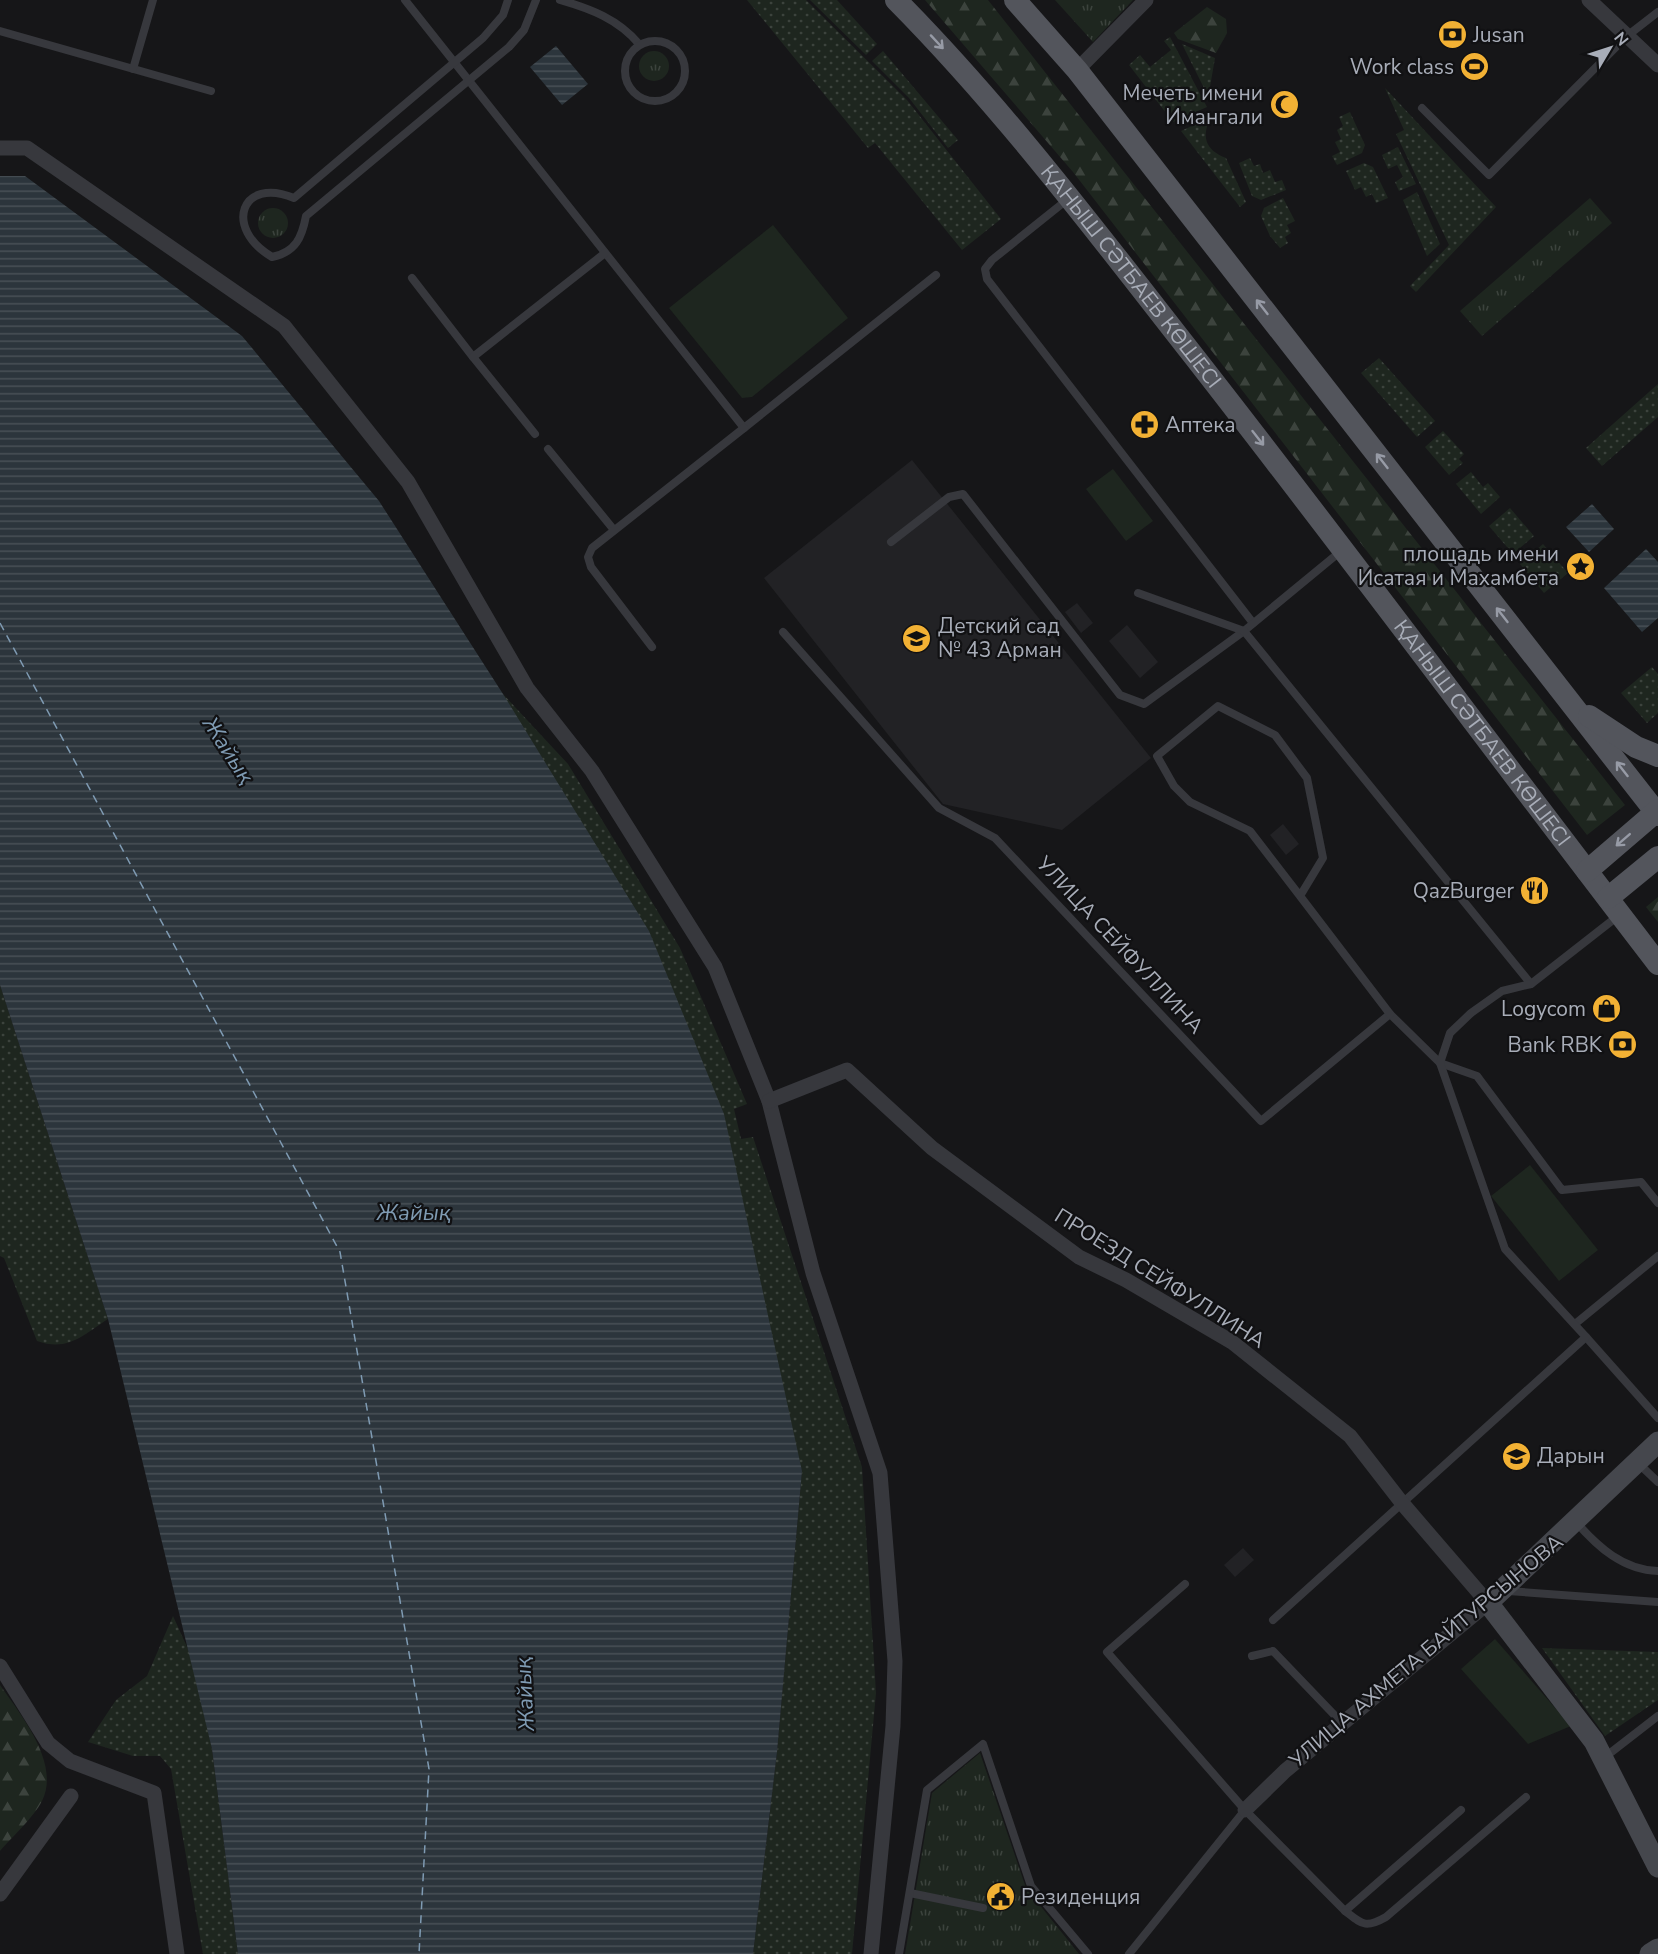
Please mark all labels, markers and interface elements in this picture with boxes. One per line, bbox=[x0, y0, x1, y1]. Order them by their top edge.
north arrow bbox=[1580, 18, 1640, 78]
bank icon: Jusan bbox=[1436, 19, 1468, 51]
place label: Jusan bbox=[1472, 21, 1525, 49]
text: N bbox=[1609, 28, 1633, 51]
one-way arrow bbox=[930, 34, 944, 49]
sports icon: Work class bbox=[1459, 51, 1491, 83]
place label: Work class bbox=[1350, 53, 1454, 81]
place label: Мечеть имени Имангали bbox=[1123, 79, 1263, 131]
mosque icon: Мечеть имени Имангали bbox=[1268, 89, 1300, 121]
street label: ҚАНЫШ СӘТБАЕВ КӨШЕСІ bbox=[1034, 159, 1228, 394]
one-way arrow bbox=[1256, 300, 1269, 316]
pharmacy icon: Аптека bbox=[1128, 409, 1160, 441]
place label: Аптека bbox=[1165, 411, 1236, 439]
one-way arrow bbox=[1251, 430, 1264, 446]
one-way arrow bbox=[1376, 453, 1389, 469]
place label: площадь имени Исатая и Махамбета bbox=[1358, 540, 1559, 592]
place icon: площадь имени Исатая и Махамбета bbox=[1564, 550, 1596, 582]
one-way arrow bbox=[1496, 607, 1509, 623]
place label: Детский сад № 43 Арман bbox=[938, 612, 1062, 664]
street label: ҚАНЫШ СӘТБАЕВ КӨШЕСІ bbox=[1387, 614, 1577, 852]
school or university icon: Детский сад № 43 Арман bbox=[901, 622, 933, 654]
water label: Жайық bbox=[195, 710, 261, 790]
one-way arrow bbox=[1616, 761, 1629, 777]
one-way arrow bbox=[1615, 833, 1630, 847]
street label: УЛИЦА СЕЙФУЛЛИНА bbox=[1030, 850, 1210, 1040]
restaurant icon: QazBurger bbox=[1519, 875, 1551, 907]
place label: QazBurger bbox=[1413, 877, 1514, 905]
shop icon: Logycom bbox=[1591, 993, 1623, 1025]
place label: Logycom bbox=[1501, 995, 1586, 1023]
bank icon: Bank RBK bbox=[1607, 1029, 1639, 1061]
place label: Bank RBK bbox=[1507, 1031, 1603, 1059]
water label: Жайық bbox=[376, 1198, 451, 1228]
street label: ПРОЕЗД СЕЙФУЛЛИНА bbox=[1049, 1202, 1271, 1354]
school or university icon: Дарын bbox=[1500, 1440, 1532, 1472]
place label: Дарын bbox=[1537, 1442, 1605, 1470]
street label: УЛИЦА АХМЕТА БАЙТУРСЫНОВА bbox=[1282, 1528, 1569, 1775]
water label: Жайық bbox=[508, 1656, 542, 1733]
public building icon: Резиденция bbox=[984, 1881, 1016, 1913]
place label: Резиденция bbox=[1021, 1883, 1140, 1911]

